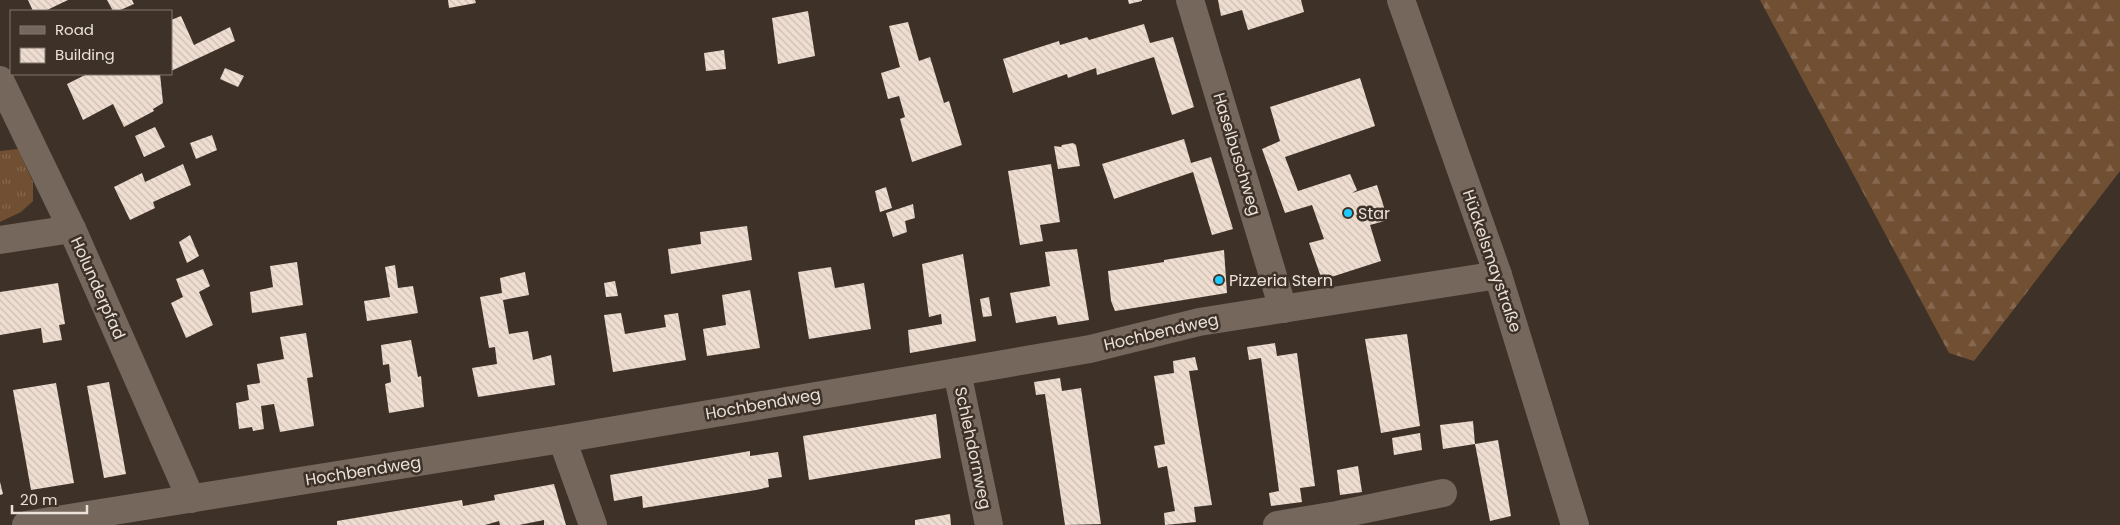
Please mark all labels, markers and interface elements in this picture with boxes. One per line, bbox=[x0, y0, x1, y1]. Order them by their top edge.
legend bbox=[10, 10, 172, 75]
text: Road bbox=[55, 19, 94, 40]
text: Building bbox=[55, 44, 115, 65]
street label: Haselbuschweg bbox=[1207, 90, 1267, 218]
street label: Hückelsmaystraße bbox=[1457, 187, 1527, 336]
place label: Star bbox=[1358, 202, 1390, 225]
marker: Star bbox=[1342, 207, 1354, 219]
street label: Holunderpfad bbox=[65, 233, 131, 343]
place label: Pizzeria Stern bbox=[1229, 269, 1333, 292]
marker: Pizzeria Stern bbox=[1213, 274, 1225, 286]
street label: Hochbendweg bbox=[1101, 308, 1221, 356]
street label: Hochbendweg bbox=[703, 383, 823, 425]
street label: Schlehdornweg bbox=[949, 385, 997, 511]
street label: Hochbendweg bbox=[303, 450, 423, 492]
scale bar bbox=[12, 482, 88, 514]
text: 20 m bbox=[20, 489, 58, 510]

